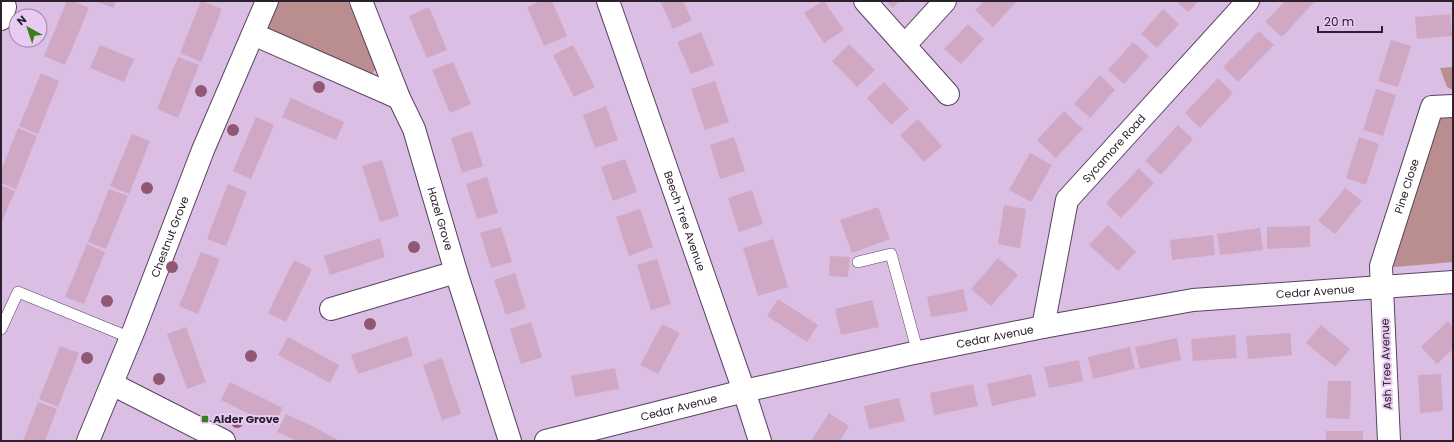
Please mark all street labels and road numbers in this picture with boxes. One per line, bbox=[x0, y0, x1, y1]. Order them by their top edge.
street label: Sycamore Road bbox=[1079, 111, 1149, 186]
street label: Pine Close bbox=[1390, 157, 1423, 216]
street label: Beech Tree Avenue bbox=[660, 169, 710, 273]
street label: Hazel Grove bbox=[423, 185, 457, 252]
street label: Chestnut Grove bbox=[147, 194, 193, 280]
street label: Cedar Avenue bbox=[1276, 281, 1355, 302]
street label: Ash Tree Avenue bbox=[1376, 318, 1396, 410]
street label: Cedar Avenue bbox=[955, 321, 1035, 352]
street label: Cedar Avenue bbox=[639, 390, 719, 425]

